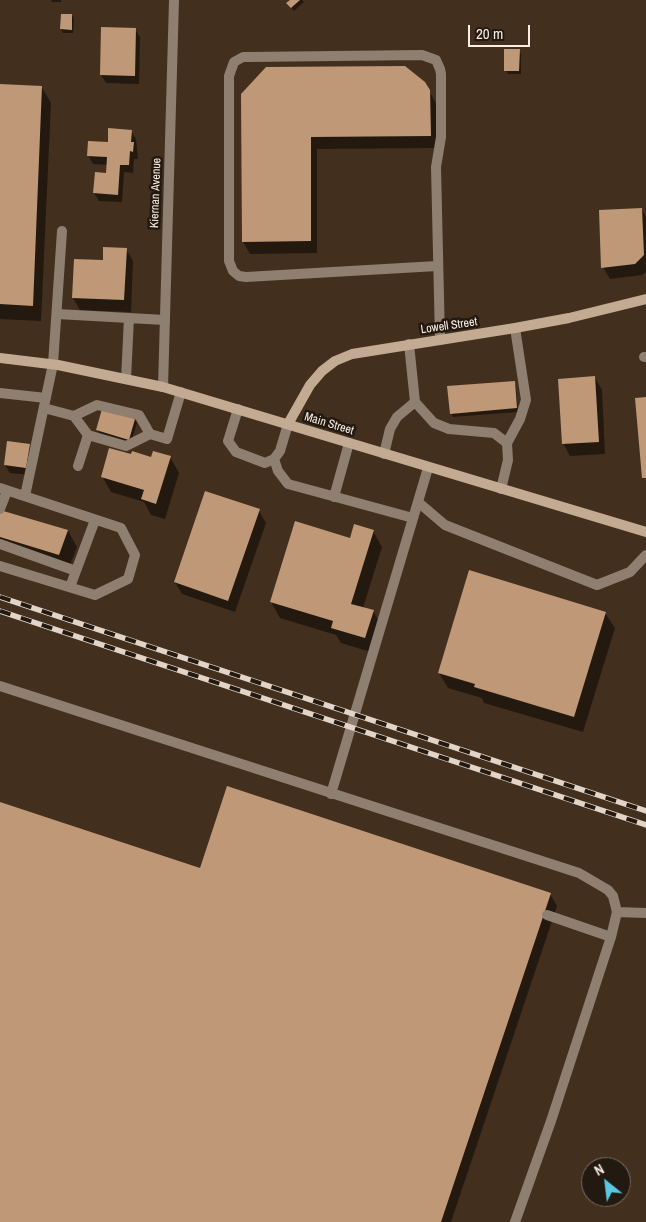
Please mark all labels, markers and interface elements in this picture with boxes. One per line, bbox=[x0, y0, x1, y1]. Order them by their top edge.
scale bar bbox=[471, 15, 534, 47]
text: 20 m bbox=[476, 23, 503, 44]
street label: Kiernan Avenue bbox=[148, 158, 164, 228]
street label: Lowell Street bbox=[420, 315, 478, 337]
street label: Main Street bbox=[303, 410, 355, 438]
north arrow bbox=[581, 1157, 631, 1207]
text: N bbox=[591, 1160, 607, 1180]

